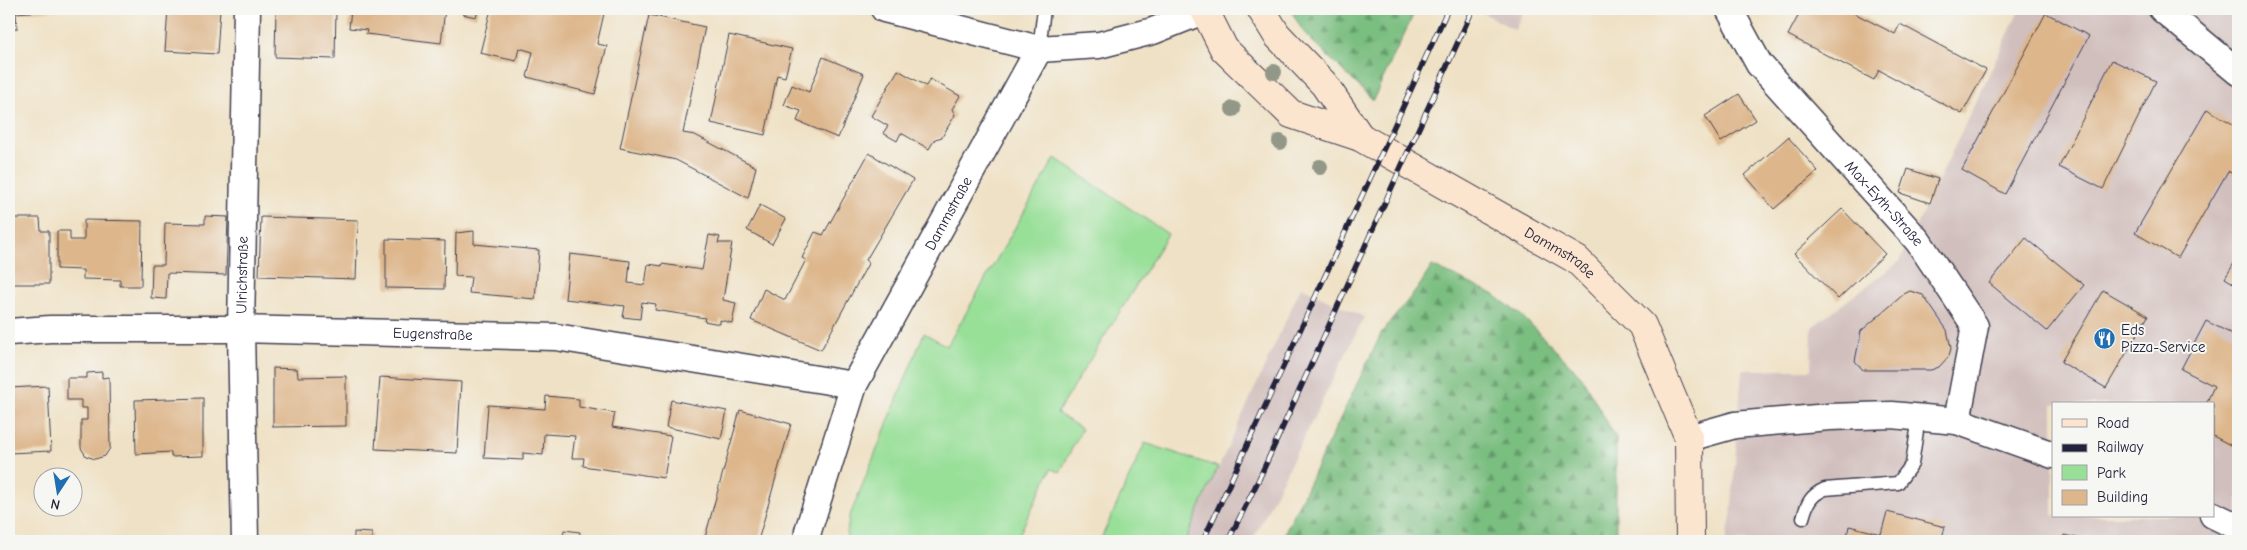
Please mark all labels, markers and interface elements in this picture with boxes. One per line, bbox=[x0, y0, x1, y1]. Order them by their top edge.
street label: Max-Eyth-Straße bbox=[1841, 157, 1928, 250]
street label: Dammstraße bbox=[921, 173, 976, 253]
street label: Dammstraße bbox=[1521, 223, 1600, 283]
street label: Ulrichstraße bbox=[232, 236, 252, 314]
place label: Eds Pizza-Service bbox=[2121, 321, 2206, 356]
street label: Eugenstraße bbox=[393, 324, 473, 344]
restaurant icon: Eds Pizza-Service bbox=[2093, 327, 2117, 351]
legend bbox=[2052, 402, 2214, 518]
text: Road bbox=[2097, 414, 2129, 432]
text: Railway bbox=[2097, 438, 2144, 456]
text: Park bbox=[2097, 464, 2126, 482]
north arrow bbox=[32, 468, 82, 518]
text: Building bbox=[2097, 488, 2148, 506]
text: N bbox=[49, 495, 62, 513]

